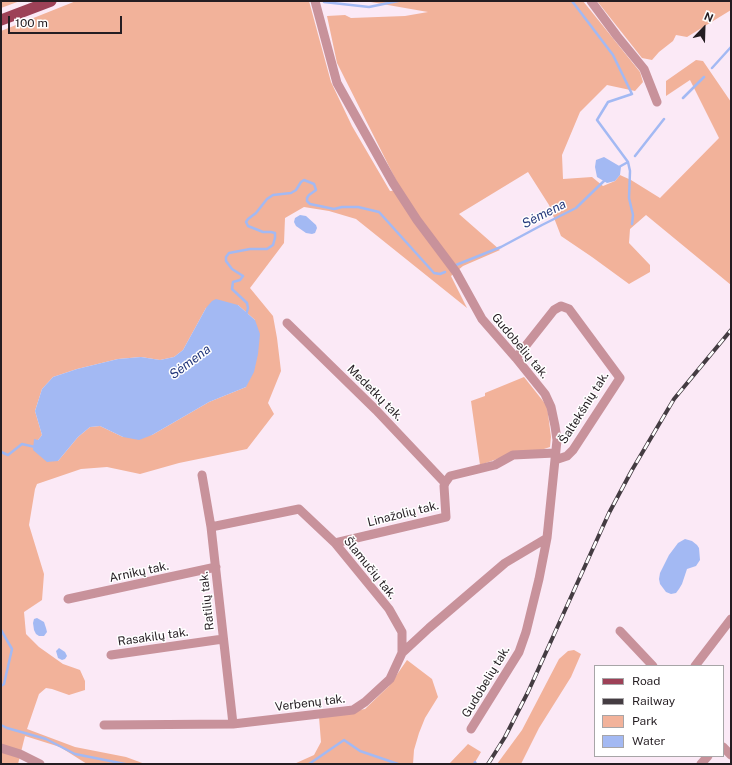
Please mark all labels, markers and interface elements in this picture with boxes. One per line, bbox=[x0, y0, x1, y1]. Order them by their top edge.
scale bar bbox=[10, 8, 124, 34]
north arrow bbox=[684, 8, 724, 48]
text: N bbox=[702, 10, 715, 24]
text: 100 m bbox=[15, 16, 48, 30]
water label: Sėmena bbox=[519, 196, 569, 232]
street label: Gudobelių tak. bbox=[489, 310, 551, 382]
water label: Sėmena bbox=[166, 341, 214, 383]
street label: Medetkų tak. bbox=[344, 362, 406, 424]
street label: Šaltekšnių tak. bbox=[556, 369, 612, 447]
street label: Linažolių tak. bbox=[366, 498, 440, 530]
street label: Šlamučių tak. bbox=[341, 534, 399, 602]
street label: Arnikų tak. bbox=[108, 559, 170, 585]
street label: Ratilių tak. bbox=[197, 571, 217, 631]
street label: Rasakilų tak. bbox=[117, 625, 189, 649]
street label: Gudobelių tak. bbox=[459, 644, 513, 720]
legend bbox=[594, 665, 724, 757]
text: Road bbox=[632, 674, 660, 688]
street label: Verbenų tak. bbox=[274, 692, 346, 714]
text: Railway bbox=[632, 694, 675, 708]
text: Park bbox=[632, 714, 658, 728]
text: Water bbox=[632, 734, 665, 748]

